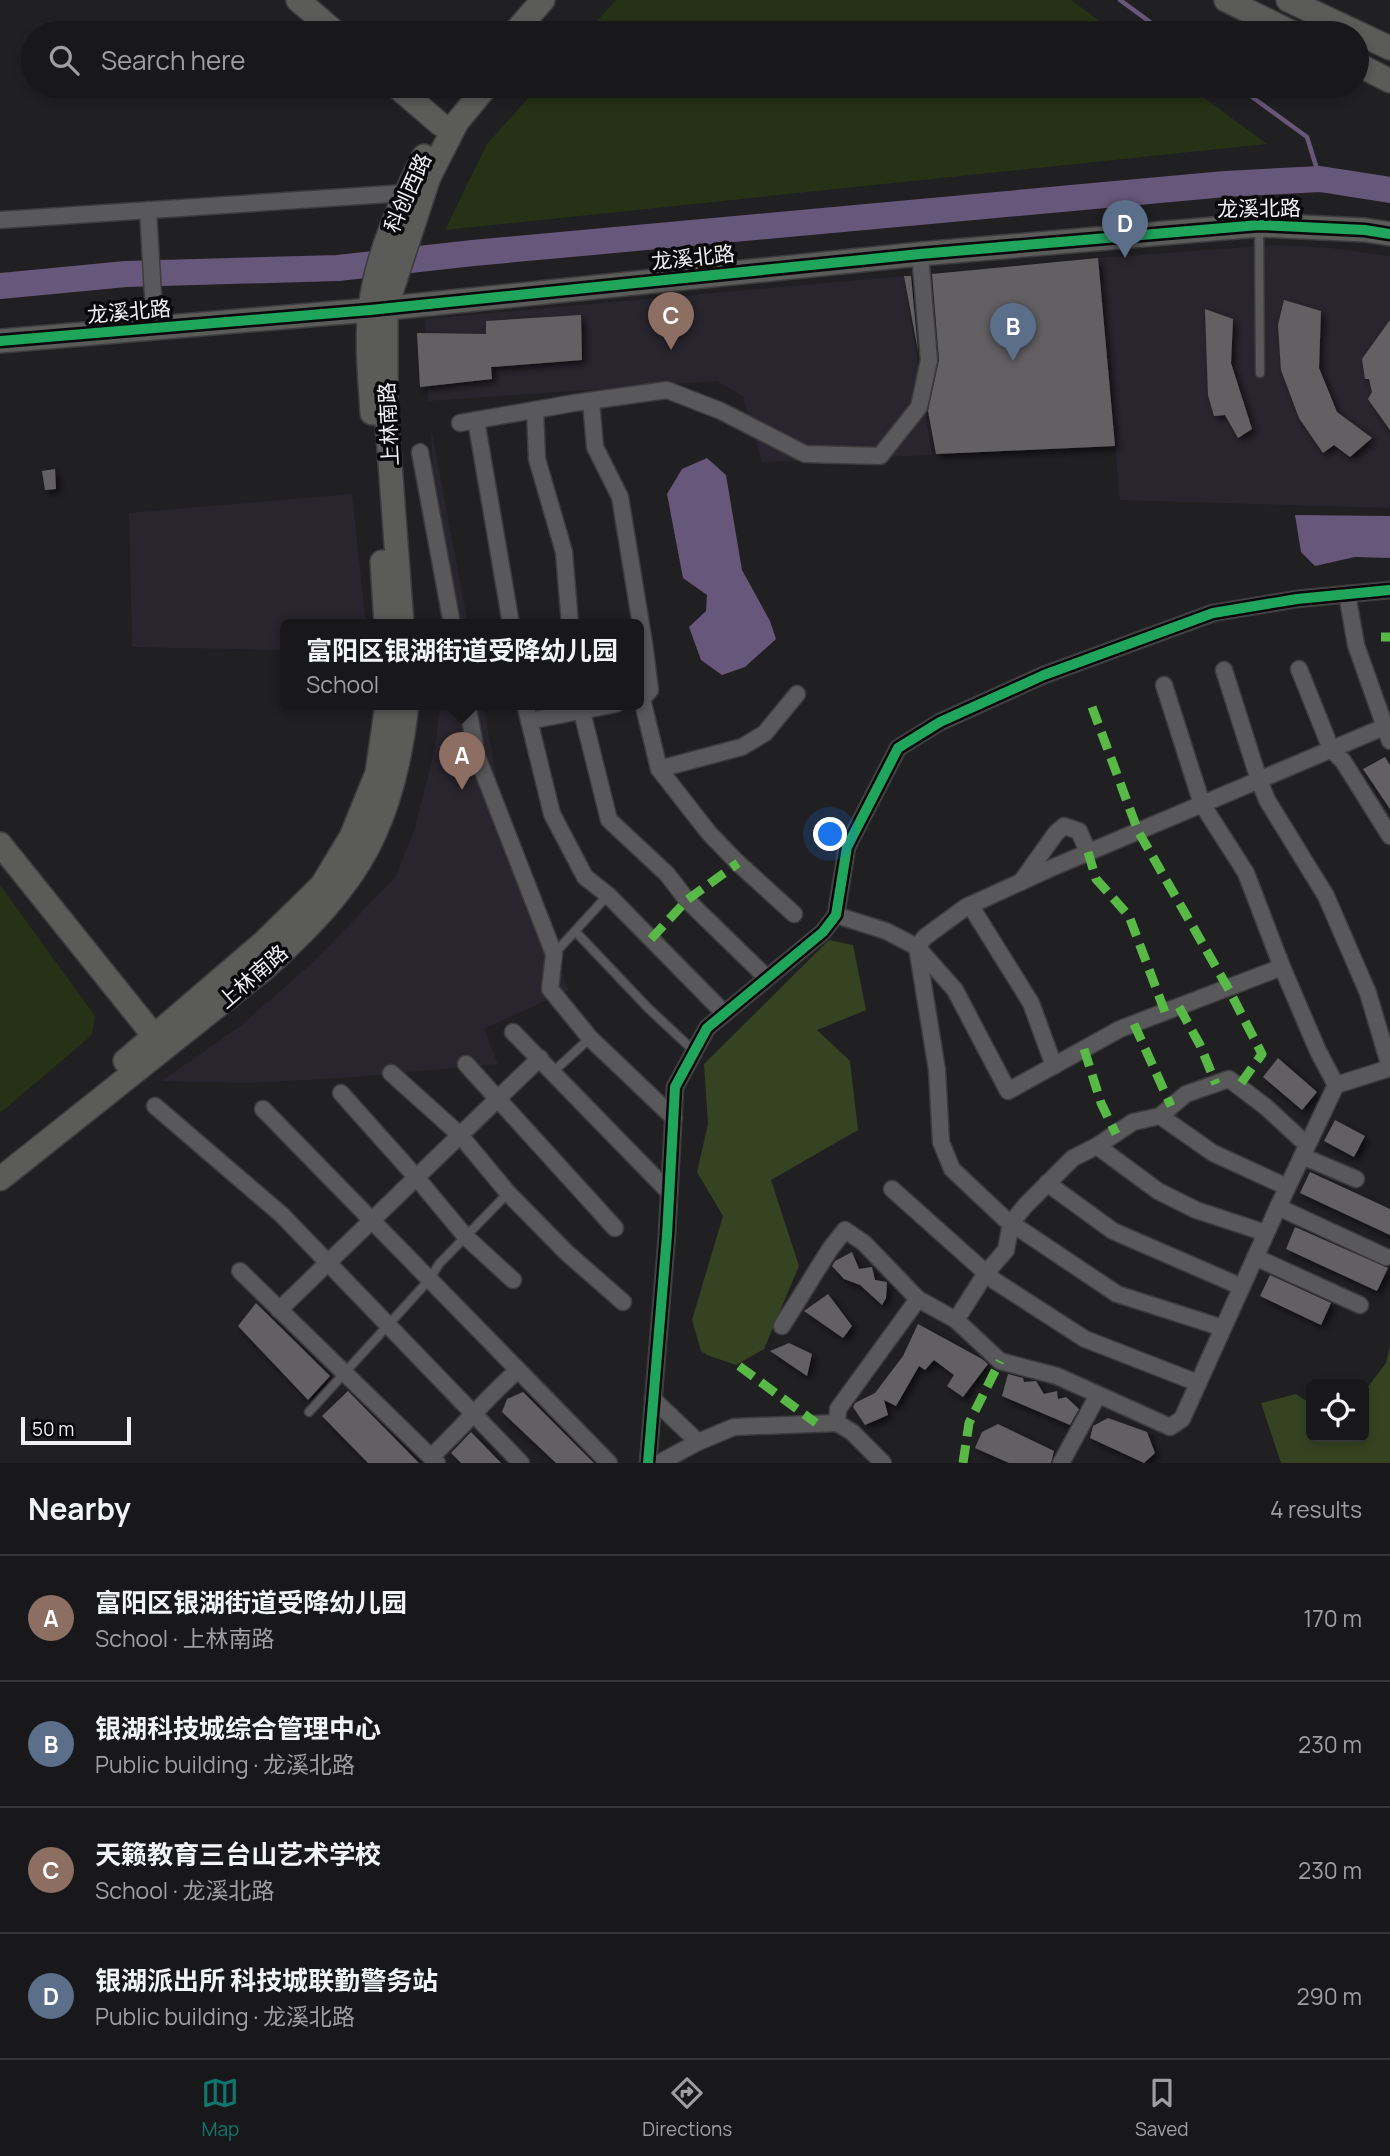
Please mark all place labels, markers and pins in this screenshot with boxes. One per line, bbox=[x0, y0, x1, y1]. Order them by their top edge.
pin: D bbox=[1102, 200, 1148, 258]
pin: C bbox=[648, 292, 694, 350]
pin: B bbox=[990, 303, 1036, 361]
pin: A bbox=[439, 732, 485, 790]

